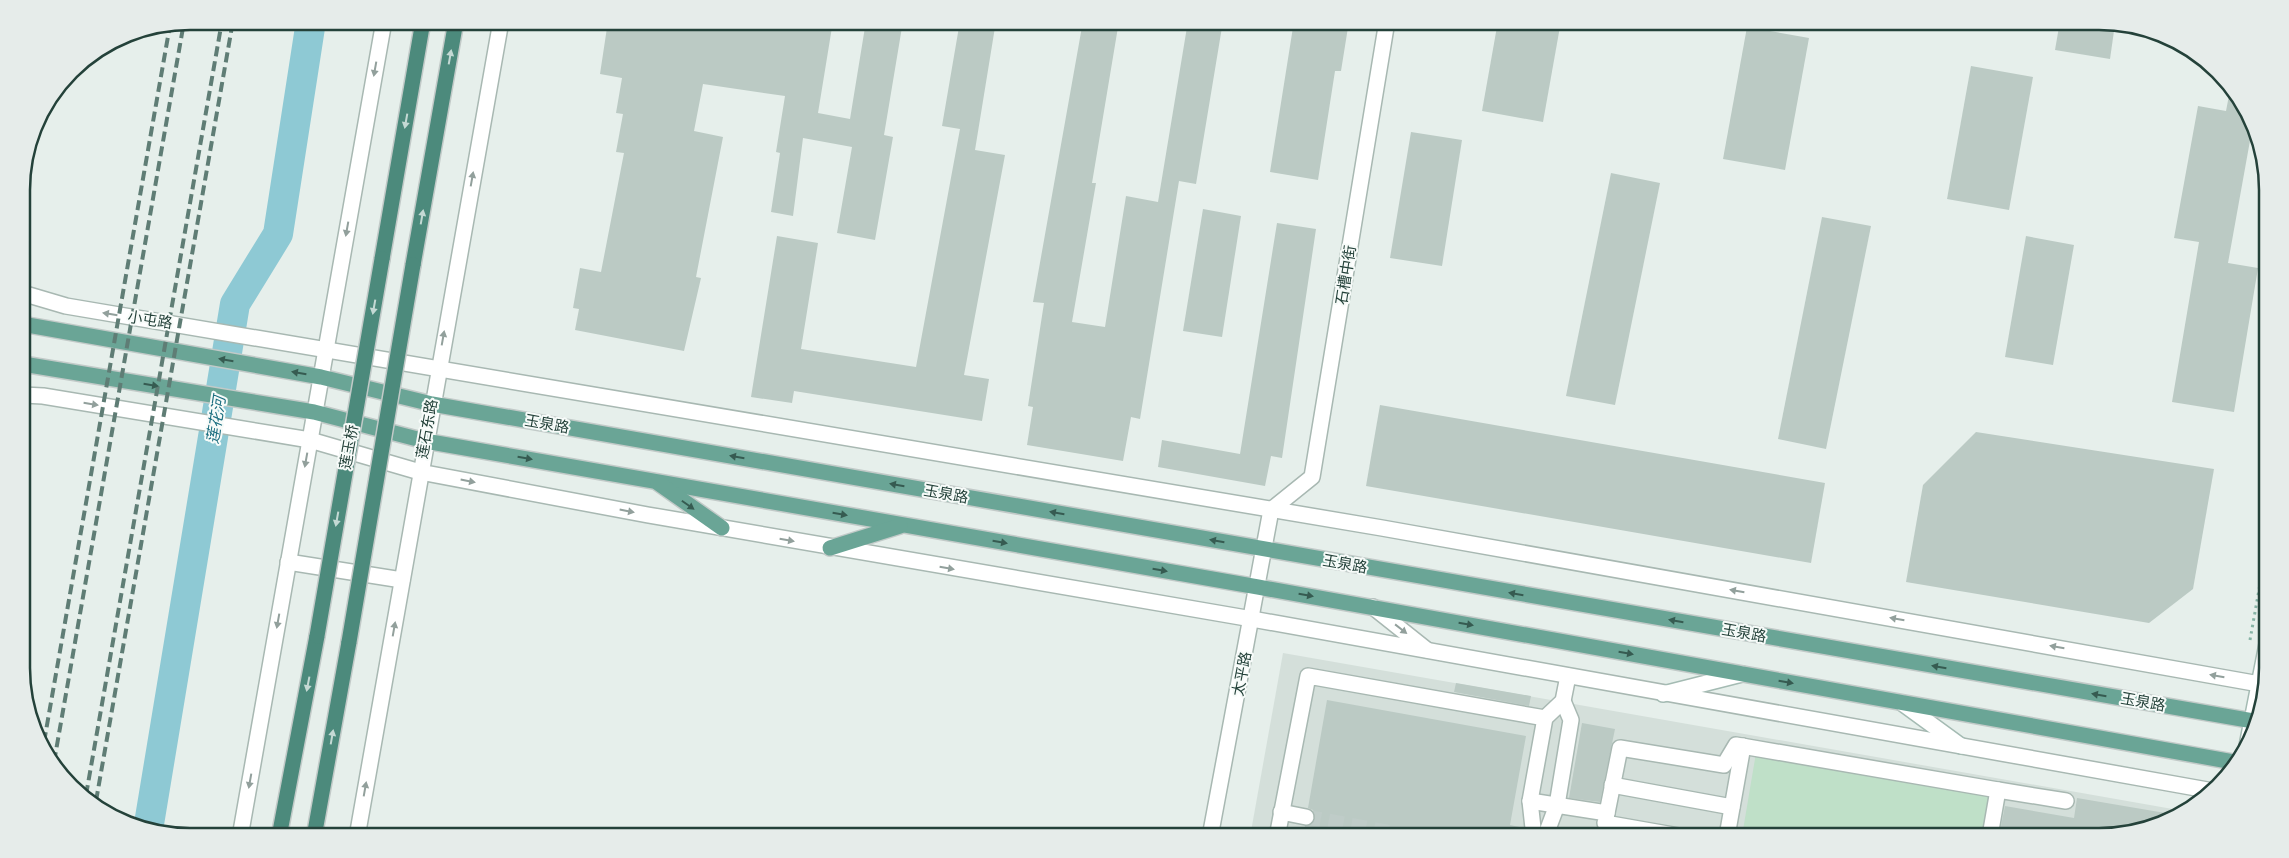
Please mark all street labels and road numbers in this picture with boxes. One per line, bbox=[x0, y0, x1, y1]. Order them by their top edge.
street label: 石槽中街 bbox=[1332, 244, 1360, 306]
street label: 小屯路 bbox=[126, 308, 174, 332]
street label: 莲石东路 bbox=[413, 398, 441, 460]
street label: 玉泉路 bbox=[523, 411, 571, 437]
street label: 莲玉桥 bbox=[336, 423, 362, 471]
street label: 玉泉路 bbox=[922, 481, 970, 507]
street label: 玉泉路 bbox=[1321, 551, 1369, 577]
street label: 玉泉路 bbox=[1720, 620, 1768, 646]
street label: 太平路 bbox=[1229, 650, 1255, 698]
street label: 玉泉路 bbox=[2119, 689, 2167, 715]

